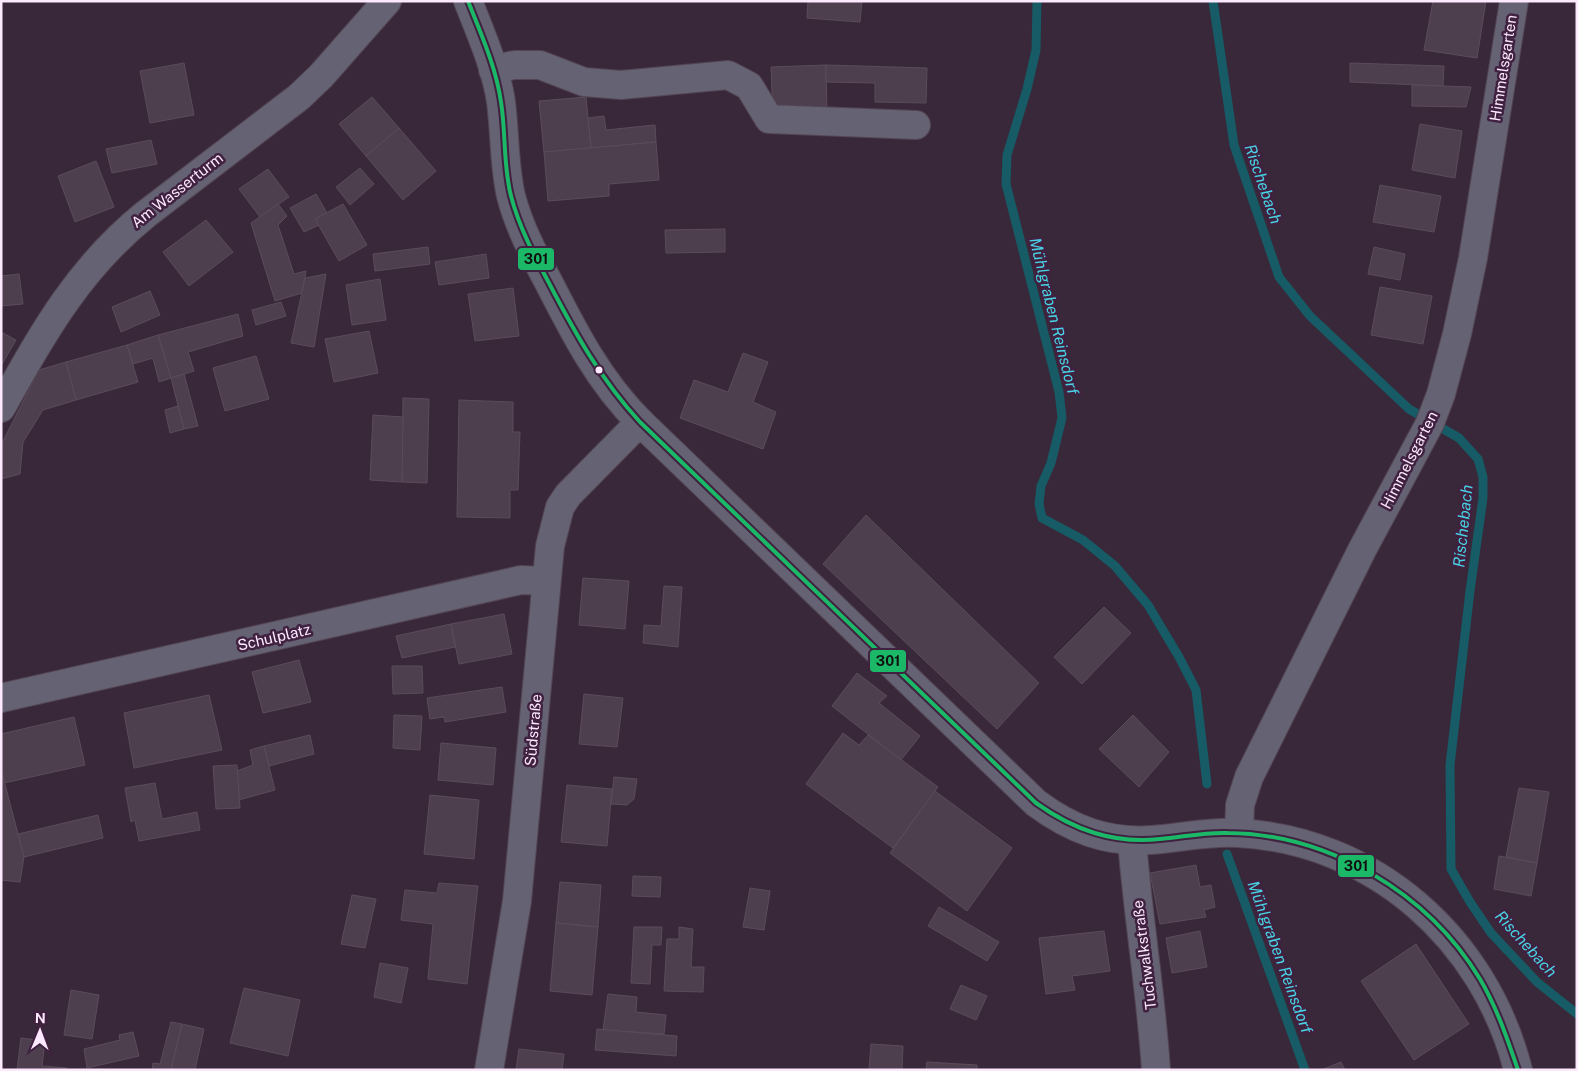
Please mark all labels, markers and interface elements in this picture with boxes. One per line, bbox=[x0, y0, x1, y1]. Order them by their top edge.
street label: Himmelsgarten bbox=[1486, 14, 1520, 122]
water label: Rischebach bbox=[1240, 142, 1286, 226]
street label: Am Wasserturm bbox=[128, 149, 226, 231]
water label: Mühlgraben Reinsdorf bbox=[1025, 236, 1083, 397]
line badge: 301 bbox=[517, 247, 555, 271]
text: 301 bbox=[524, 251, 548, 267]
unlabelled marker bbox=[594, 365, 604, 375]
street label: Himmelsgarten bbox=[1377, 408, 1441, 512]
water label: Rischebach bbox=[1449, 484, 1477, 568]
street label: Schulplatz bbox=[236, 620, 312, 654]
line badge: 301 bbox=[869, 649, 907, 673]
text: 301 bbox=[876, 653, 900, 669]
street label: Südstraße bbox=[521, 693, 545, 767]
line badge: 301 bbox=[1337, 854, 1375, 878]
text: 301 bbox=[1344, 858, 1368, 874]
water label: Mühlgraben Reinsdorf bbox=[1244, 878, 1317, 1037]
street label: Tuchwalkstraße bbox=[1129, 899, 1159, 1011]
water label: Rischebach bbox=[1491, 907, 1561, 981]
north arrow bbox=[15, 1006, 65, 1056]
text: N bbox=[35, 1010, 46, 1026]

